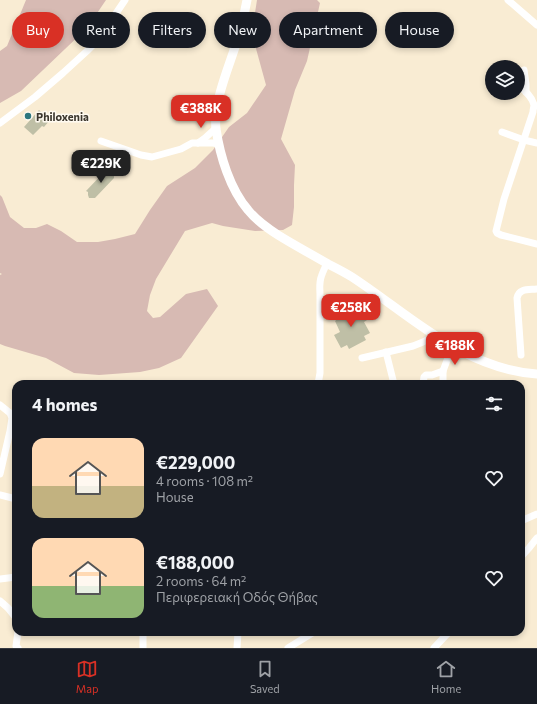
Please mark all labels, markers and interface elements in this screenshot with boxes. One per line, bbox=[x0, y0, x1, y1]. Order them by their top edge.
chip: Buy bbox=[12, 12, 64, 48]
chip: Rent bbox=[72, 12, 130, 48]
chip: Filters bbox=[138, 12, 206, 48]
chip: New bbox=[214, 12, 271, 48]
chip: Apartment bbox=[279, 12, 377, 48]
chip: House bbox=[385, 12, 454, 48]
map controls bbox=[485, 60, 525, 100]
button: layers bbox=[485, 60, 525, 100]
pin: €388K bbox=[173, 95, 229, 129]
text: €388K bbox=[180, 100, 222, 116]
place label: Philoxenia bbox=[36, 110, 89, 123]
marker: Philoxenia bbox=[23, 111, 33, 121]
pin: €229K bbox=[73, 150, 129, 184]
text: €229K bbox=[81, 155, 121, 171]
pin: €258K bbox=[323, 294, 379, 328]
text: €258K bbox=[330, 299, 372, 315]
pin: €188K bbox=[427, 332, 483, 366]
text: €188K bbox=[435, 337, 475, 353]
icon: filters bbox=[483, 393, 505, 415]
text: 4 homes bbox=[32, 394, 97, 415]
text: €229,000 bbox=[156, 452, 235, 473]
icon: home bbox=[64, 454, 112, 502]
icon: heart bbox=[483, 467, 505, 489]
text: 4 rooms · 108 m² bbox=[156, 473, 253, 489]
text: House bbox=[156, 489, 194, 505]
text: €188,000 bbox=[156, 552, 234, 573]
icon: home bbox=[64, 554, 112, 602]
icon: heart bbox=[483, 567, 505, 589]
text: 2 rooms · 64 m² bbox=[156, 573, 246, 589]
text: Περιφερειακή Οδός Θήβας bbox=[156, 589, 318, 605]
tab: Map bbox=[76, 658, 98, 695]
tab: Saved bbox=[250, 658, 280, 695]
tab: Home bbox=[431, 658, 461, 695]

